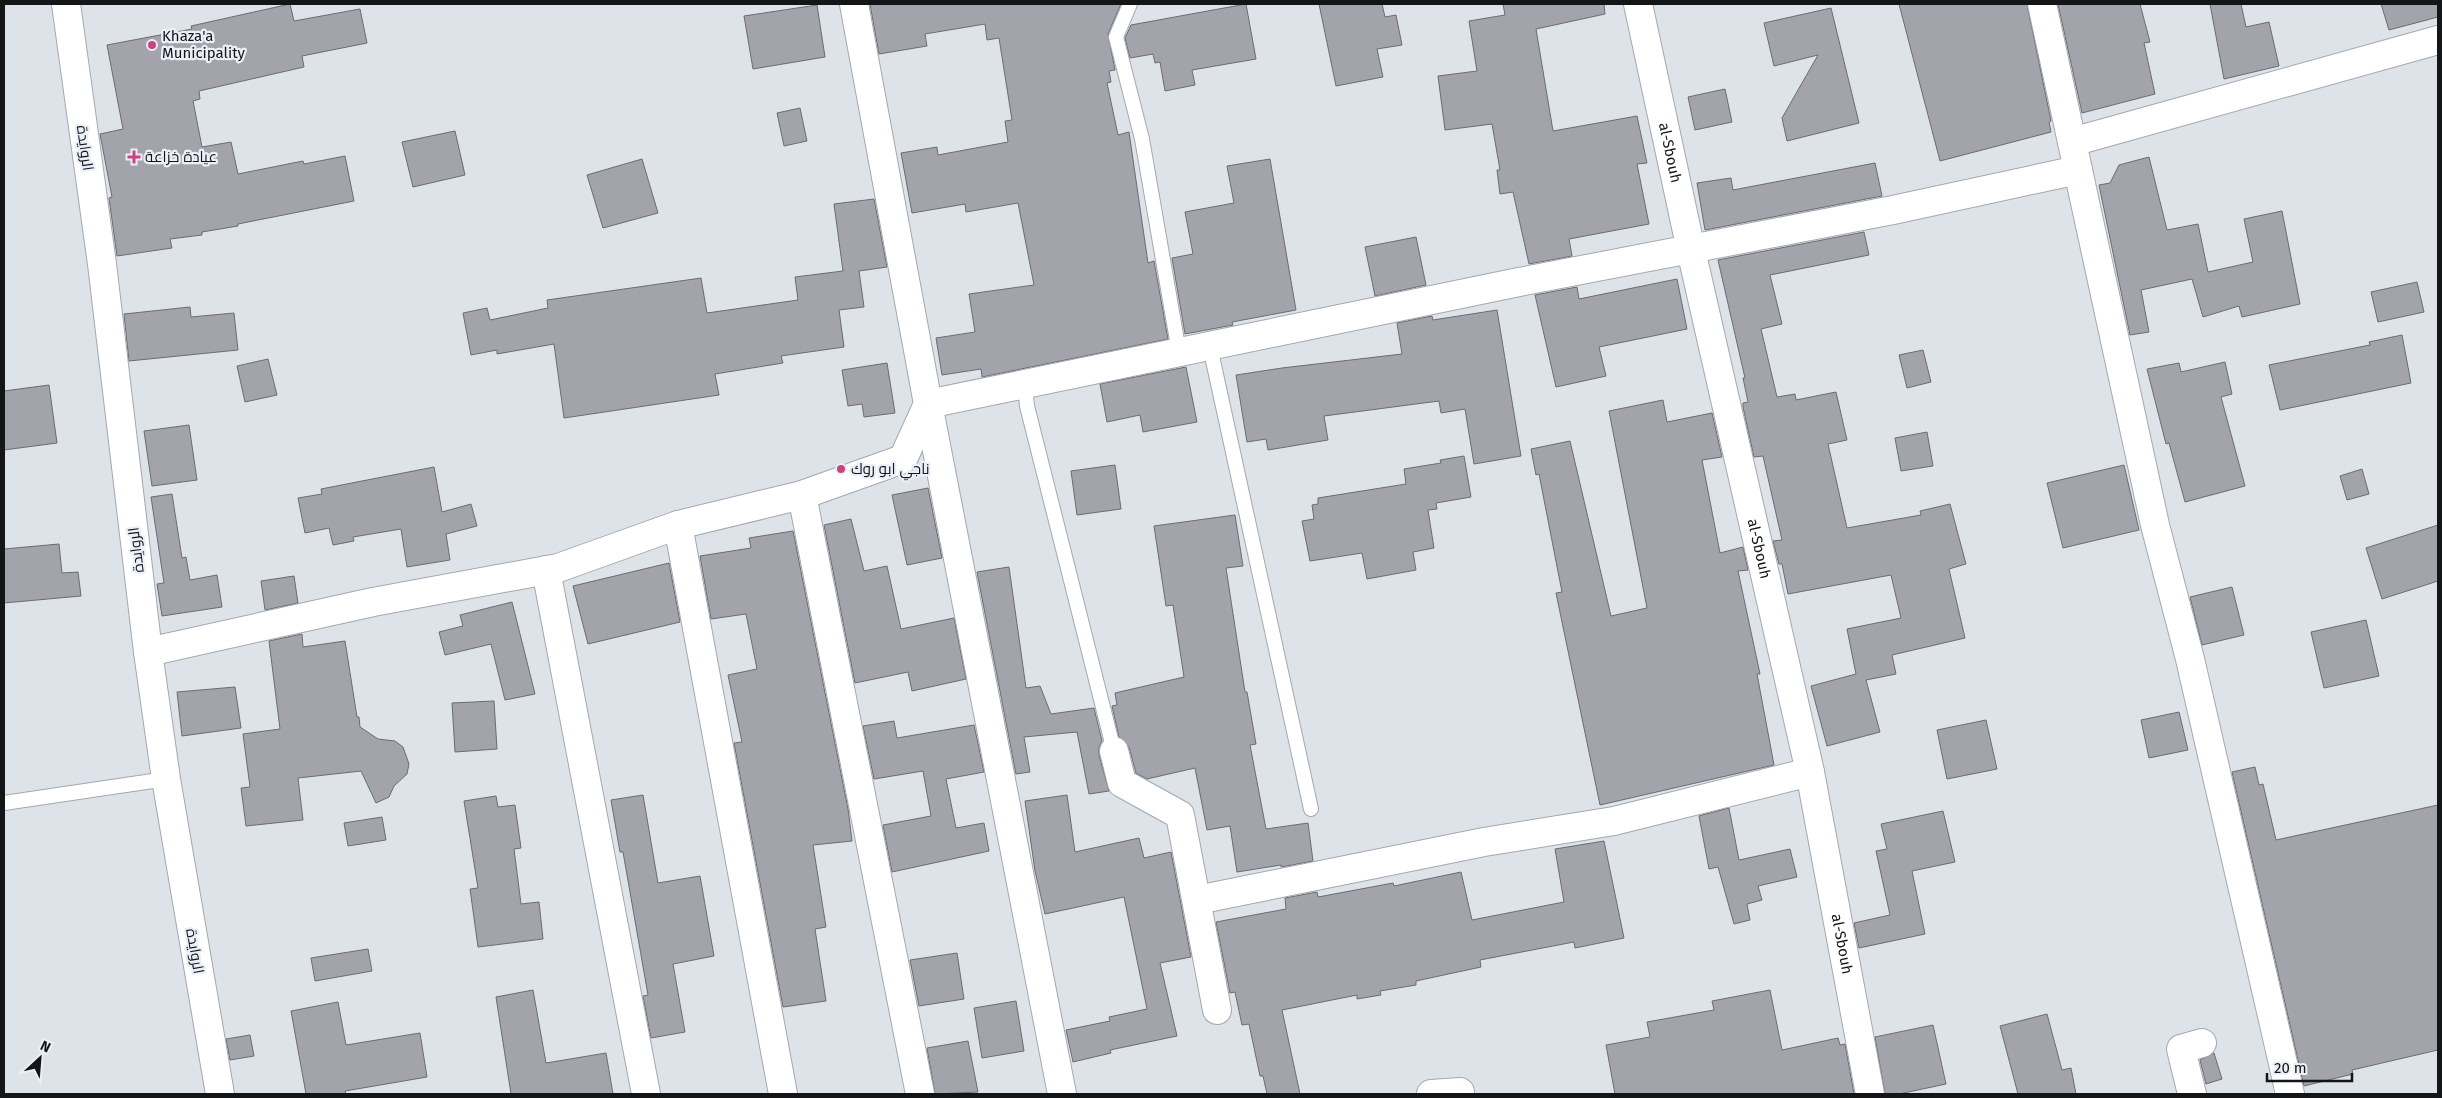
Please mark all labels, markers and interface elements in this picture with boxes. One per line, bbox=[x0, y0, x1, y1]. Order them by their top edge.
place label: Khaza'a Municipality bbox=[162, 27, 246, 62]
marker: Khaza'a Municipality bbox=[146, 39, 158, 51]
street label: al-Sbouh bbox=[1655, 121, 1685, 184]
street label: الروايدة bbox=[73, 124, 97, 172]
place label: عيادة خزاعة bbox=[145, 148, 217, 166]
marker: عيادة خزاعة bbox=[127, 150, 141, 164]
place label: ناجي ابو روك bbox=[851, 460, 930, 481]
marker: ناجي ابو روك bbox=[835, 463, 847, 475]
street label: al-Sbouh bbox=[1744, 517, 1775, 580]
street label: الروايدة bbox=[124, 526, 148, 574]
street label: al-Sbouh bbox=[1828, 912, 1856, 976]
street label: الروايدة bbox=[182, 927, 208, 975]
north arrow bbox=[15, 1033, 65, 1083]
text: N bbox=[38, 1037, 53, 1056]
scale bar bbox=[2267, 1050, 2352, 1082]
text: 20 m bbox=[2274, 1059, 2307, 1077]

